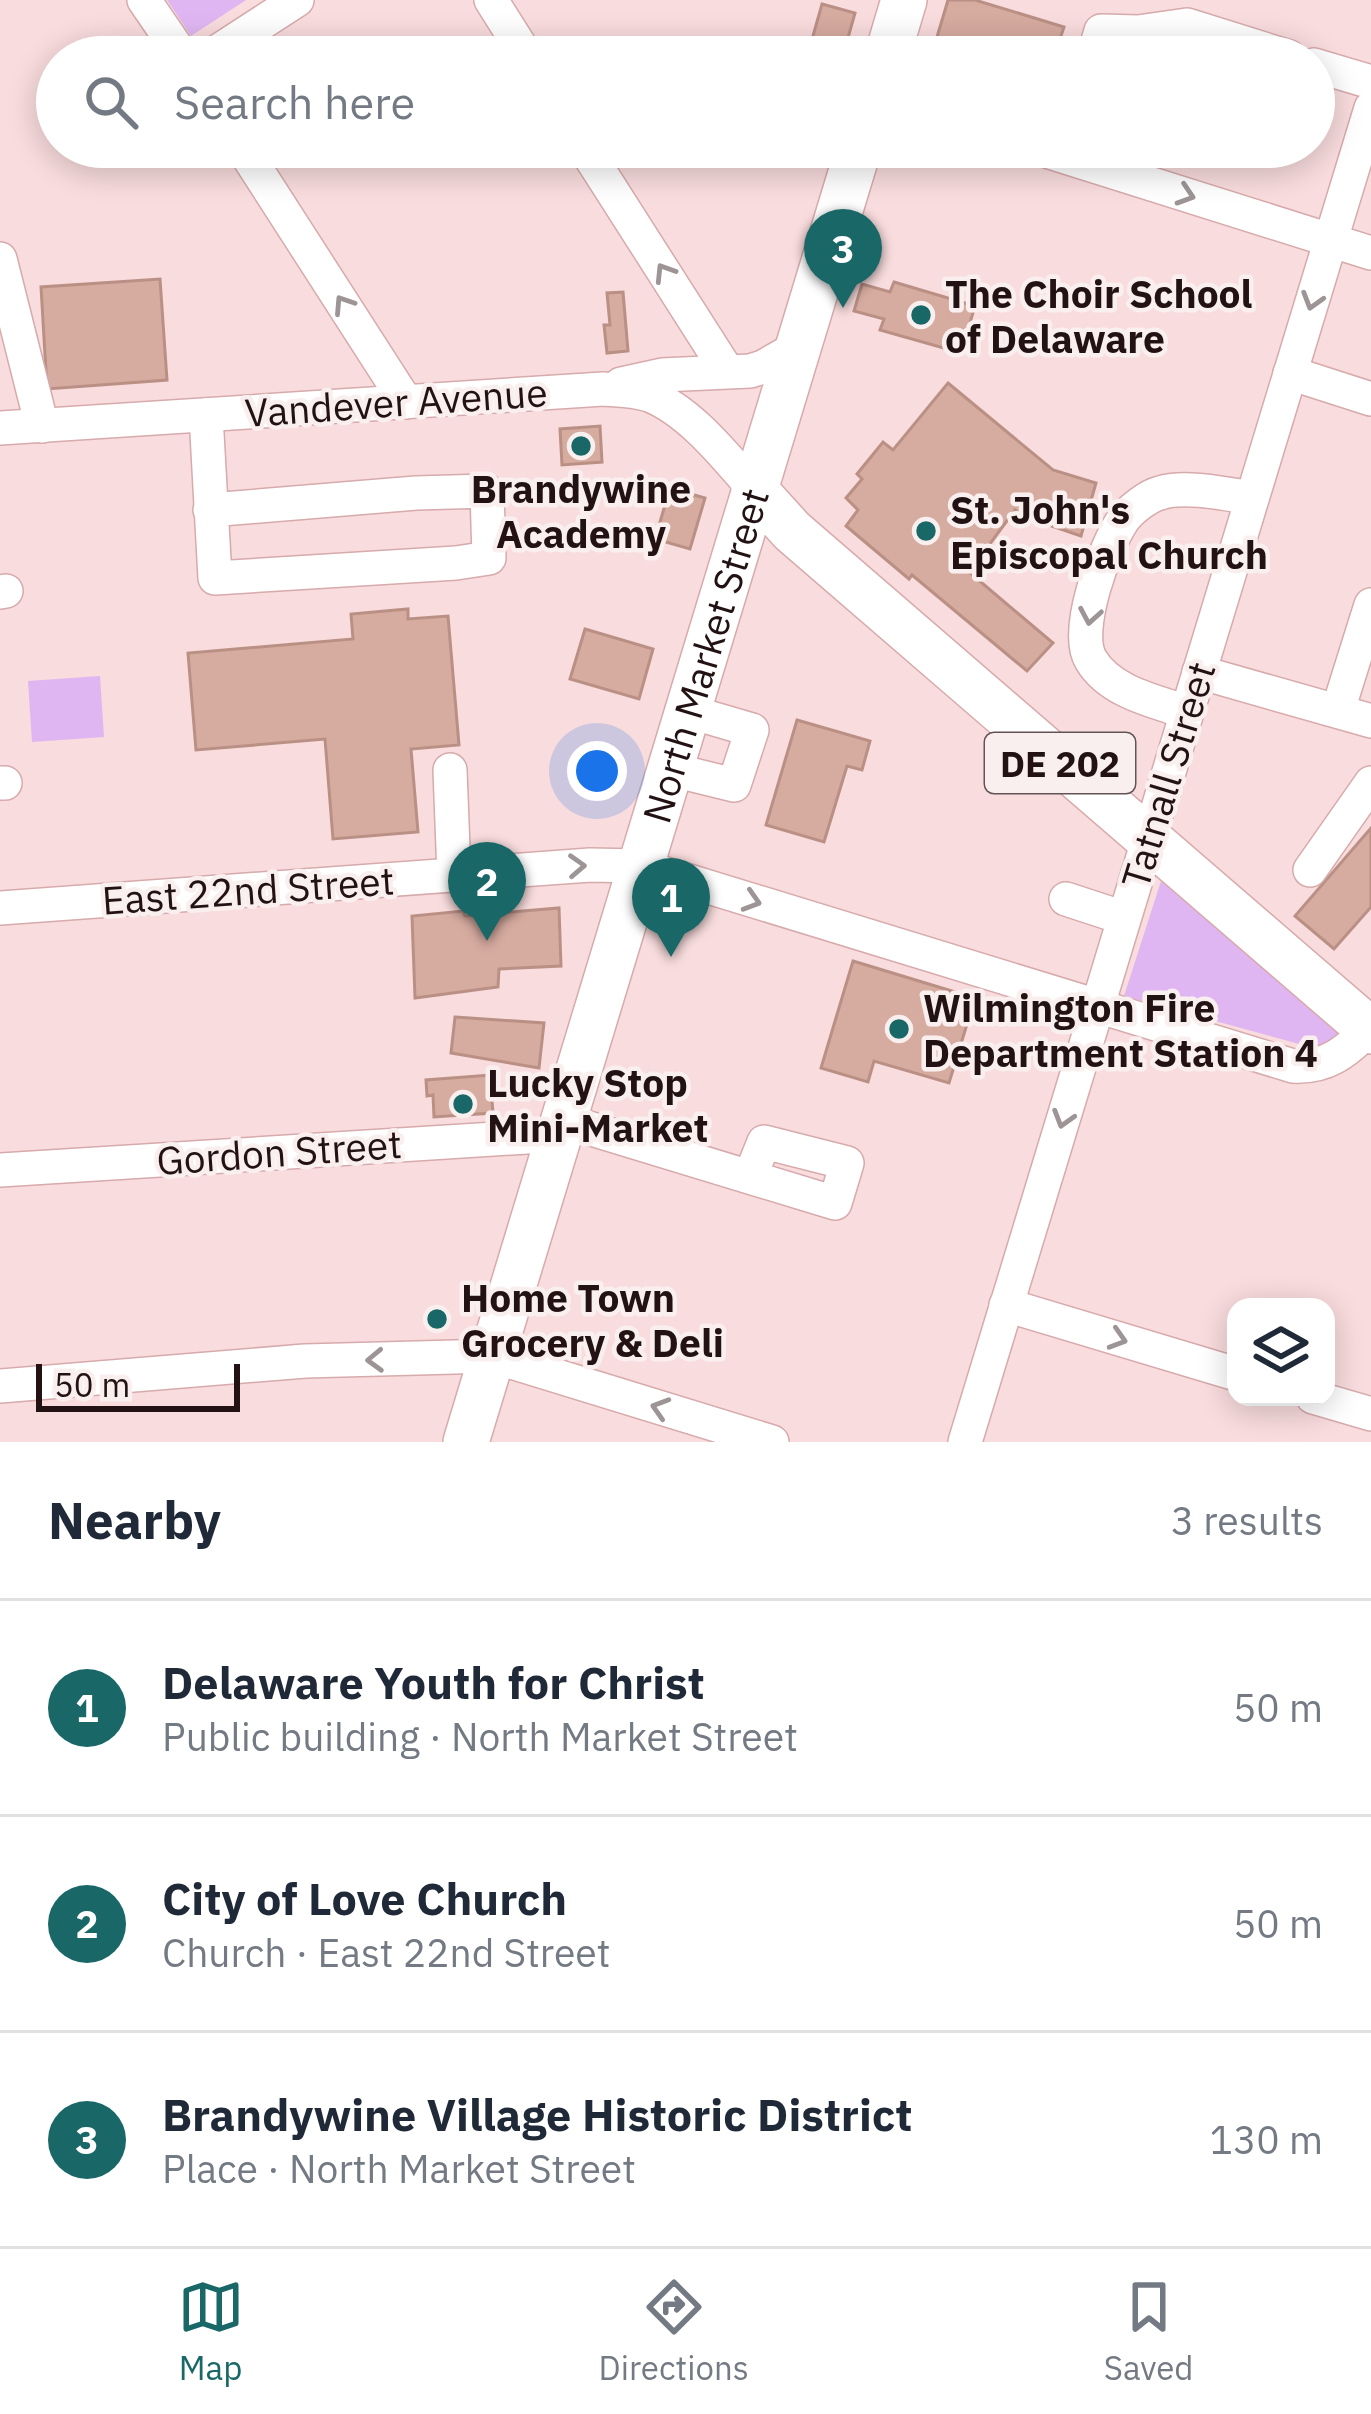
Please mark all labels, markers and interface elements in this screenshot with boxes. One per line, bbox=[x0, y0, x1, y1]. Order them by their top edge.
search box bbox=[36, 36, 1335, 168]
icon: search bbox=[78, 69, 144, 135]
text: Search here bbox=[174, 73, 415, 131]
one-way arrow bbox=[1175, 181, 1196, 206]
pin: 3 bbox=[804, 209, 882, 308]
one-way arrow bbox=[656, 264, 678, 286]
place label: The Choir School of Delaware bbox=[945, 268, 1253, 364]
one-way arrow bbox=[1301, 290, 1326, 311]
one-way arrow bbox=[335, 295, 357, 317]
marker: The Choir School of Delaware bbox=[908, 302, 934, 328]
street label: Vandever Avenue bbox=[243, 366, 549, 438]
marker: Brandywine Academy bbox=[568, 433, 594, 459]
place label: Brandywine Academy bbox=[471, 463, 691, 559]
street label: North Market Street bbox=[630, 482, 780, 829]
place label: St. John's Episcopal Church bbox=[950, 484, 1268, 580]
marker: St. John's Episcopal Church bbox=[913, 518, 939, 544]
one-way arrow bbox=[1078, 606, 1103, 626]
street label: Tatnall Street bbox=[1109, 656, 1227, 894]
road number: DE 202 bbox=[985, 733, 1135, 793]
your location bbox=[567, 741, 627, 801]
pin: 2 bbox=[448, 842, 526, 941]
one-way arrow bbox=[568, 853, 587, 879]
street label: East 22nd Street bbox=[100, 854, 396, 926]
pin: 1 bbox=[632, 858, 710, 957]
one-way arrow bbox=[741, 887, 762, 912]
place label: Wilmington Fire Department Station 4 bbox=[923, 982, 1318, 1078]
marker: Wilmington Fire Department Station 4 bbox=[886, 1016, 912, 1042]
place label: Lucky Stop Mini-Market bbox=[487, 1057, 708, 1153]
marker: Lucky Stop Mini-Market bbox=[450, 1091, 476, 1117]
one-way arrow bbox=[1052, 1108, 1077, 1129]
street label: Gordon Street bbox=[155, 1118, 403, 1186]
place label: Home Town Grocery & Deli bbox=[461, 1272, 724, 1368]
map controls bbox=[1227, 1298, 1335, 1406]
button: layers bbox=[1227, 1298, 1335, 1406]
marker: Home Town Grocery & Deli bbox=[424, 1306, 450, 1332]
one-way arrow bbox=[1107, 1325, 1128, 1350]
one-way arrow bbox=[365, 1346, 384, 1372]
scale bar bbox=[36, 1358, 240, 1411]
text: 50 m bbox=[54, 1363, 130, 1406]
one-way arrow bbox=[650, 1397, 671, 1422]
text: Nearby bbox=[48, 1487, 221, 1553]
text: 3 results bbox=[1171, 1495, 1323, 1546]
text: Delaware Youth for Christ bbox=[162, 1653, 705, 1711]
text: 1 bbox=[75, 1682, 99, 1733]
text: 50 m bbox=[1233, 1682, 1323, 1733]
text: Public building · North Market Street bbox=[162, 1711, 798, 1762]
text: City of Love Church bbox=[162, 1869, 567, 1927]
text: 2 bbox=[75, 1898, 99, 1949]
text: 50 m bbox=[1233, 1898, 1323, 1949]
text: Church · East 22nd Street bbox=[162, 1927, 610, 1978]
text: Brandywine Village Historic District bbox=[162, 2085, 912, 2143]
text: 3 bbox=[75, 2114, 99, 2165]
text: 130 m bbox=[1210, 2114, 1323, 2165]
text: Place · North Market Street bbox=[162, 2143, 636, 2194]
tab: Map bbox=[178, 2274, 244, 2389]
tab: Directions bbox=[599, 2274, 749, 2389]
tab: Saved bbox=[1104, 2274, 1193, 2389]

